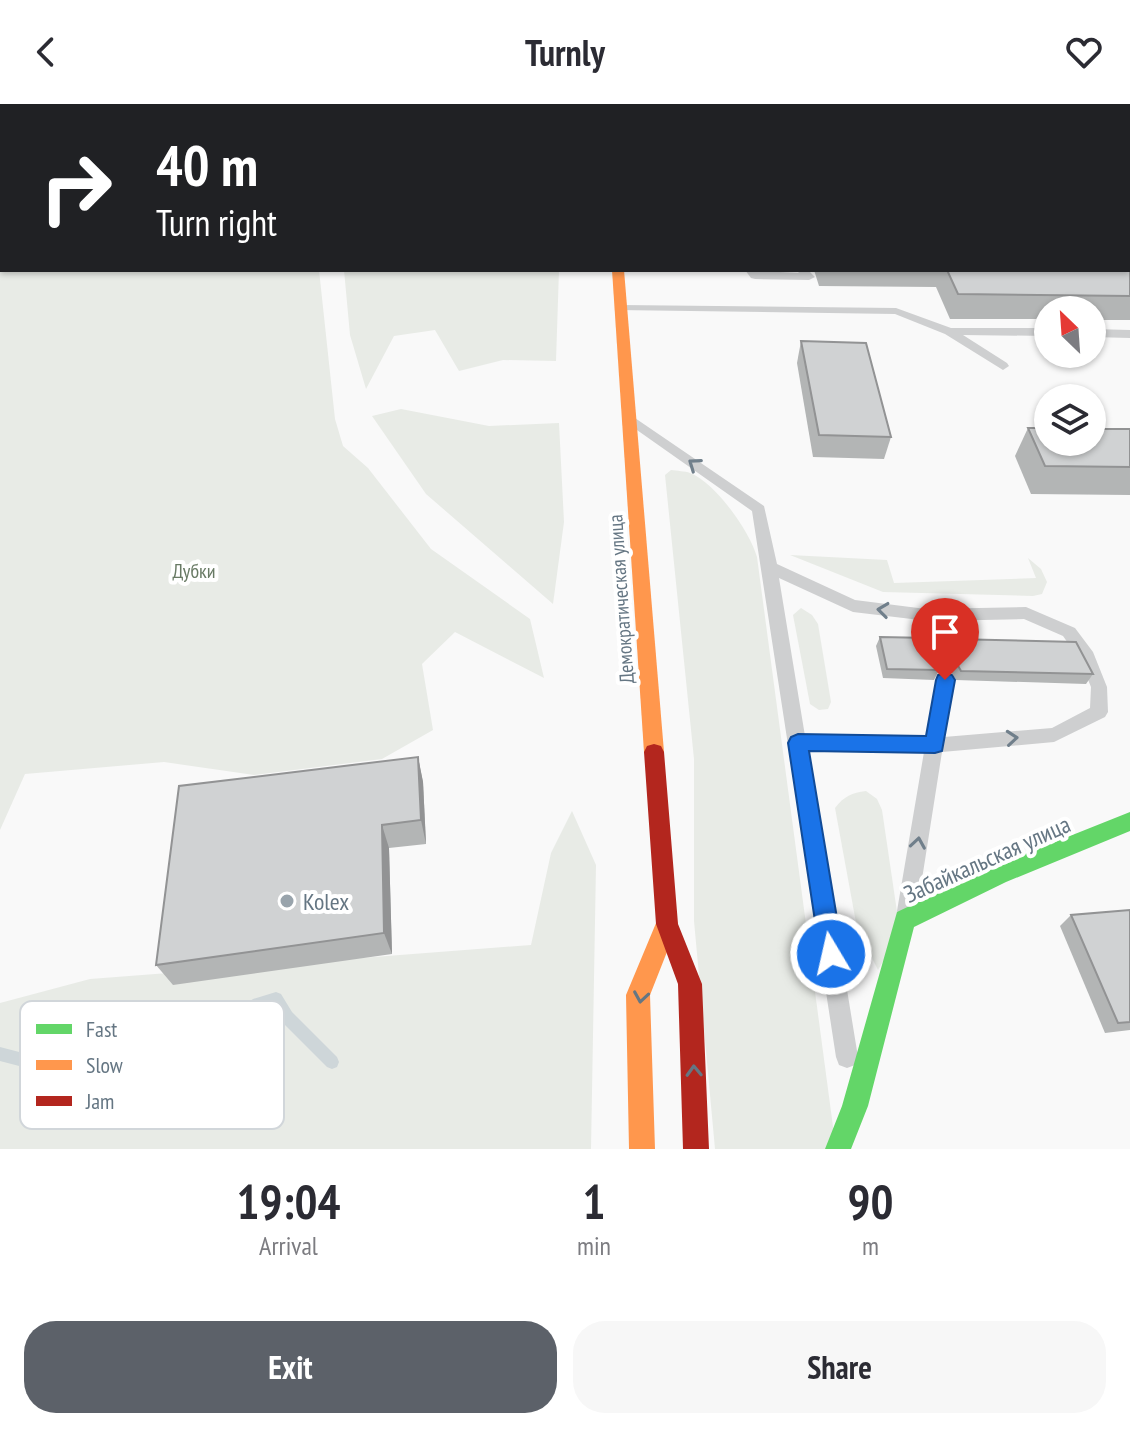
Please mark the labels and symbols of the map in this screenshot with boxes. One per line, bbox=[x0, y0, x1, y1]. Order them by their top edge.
north arrow bbox=[1034, 296, 1106, 368]
one-way arrow bbox=[689, 459, 703, 474]
street label: Демократическая улица bbox=[602, 514, 640, 684]
park label: Дубки bbox=[172, 558, 216, 584]
pin bbox=[911, 598, 979, 680]
one-way arrow bbox=[876, 601, 889, 618]
one-way arrow bbox=[1006, 730, 1019, 747]
street label: Забайкальская улица bbox=[899, 808, 1075, 910]
one-way arrow bbox=[909, 837, 926, 850]
place label: Kolex bbox=[303, 886, 349, 917]
marker: Kolex bbox=[278, 892, 296, 910]
position arrow bbox=[789, 912, 873, 996]
one-way arrow bbox=[633, 991, 650, 1004]
legend bbox=[20, 1001, 284, 1129]
text: Fast bbox=[86, 1015, 117, 1043]
text: Slow bbox=[86, 1051, 123, 1079]
one-way arrow bbox=[685, 1064, 702, 1077]
text: Jam bbox=[85, 1087, 114, 1115]

